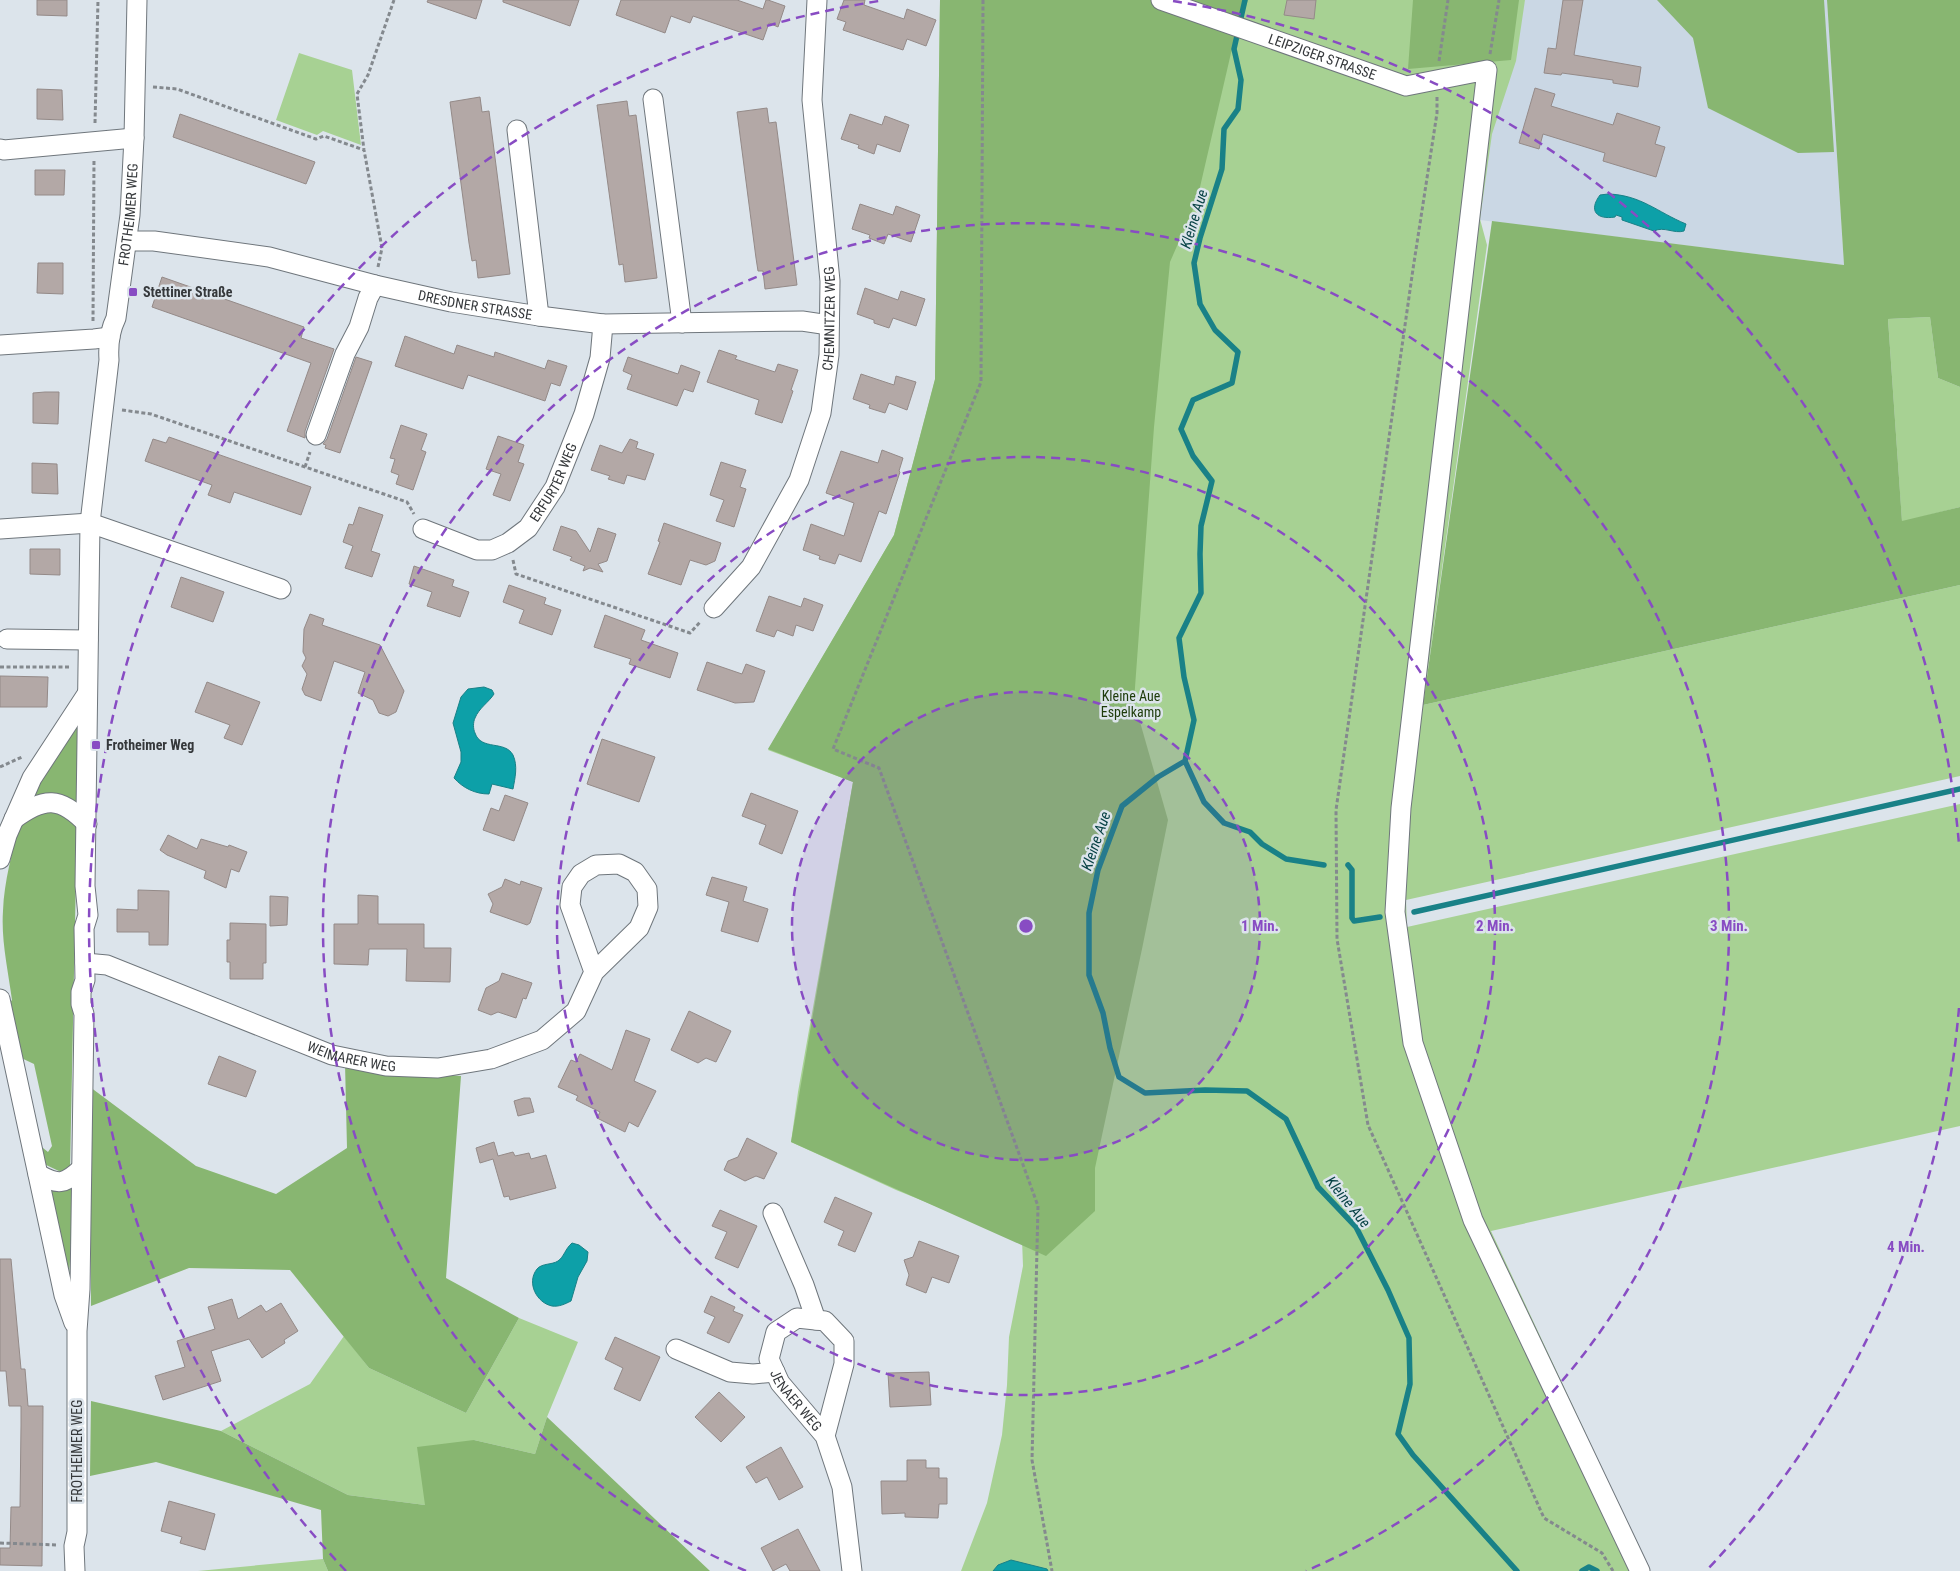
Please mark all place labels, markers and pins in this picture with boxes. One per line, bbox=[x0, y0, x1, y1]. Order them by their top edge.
place label: Stettiner Straße bbox=[143, 284, 233, 300]
marker: Stettiner Straße bbox=[127, 286, 139, 298]
place label: Frotheimer Weg bbox=[106, 737, 194, 753]
marker: Frotheimer Weg bbox=[90, 739, 102, 751]
centre of rings bbox=[1017, 917, 1035, 935]

